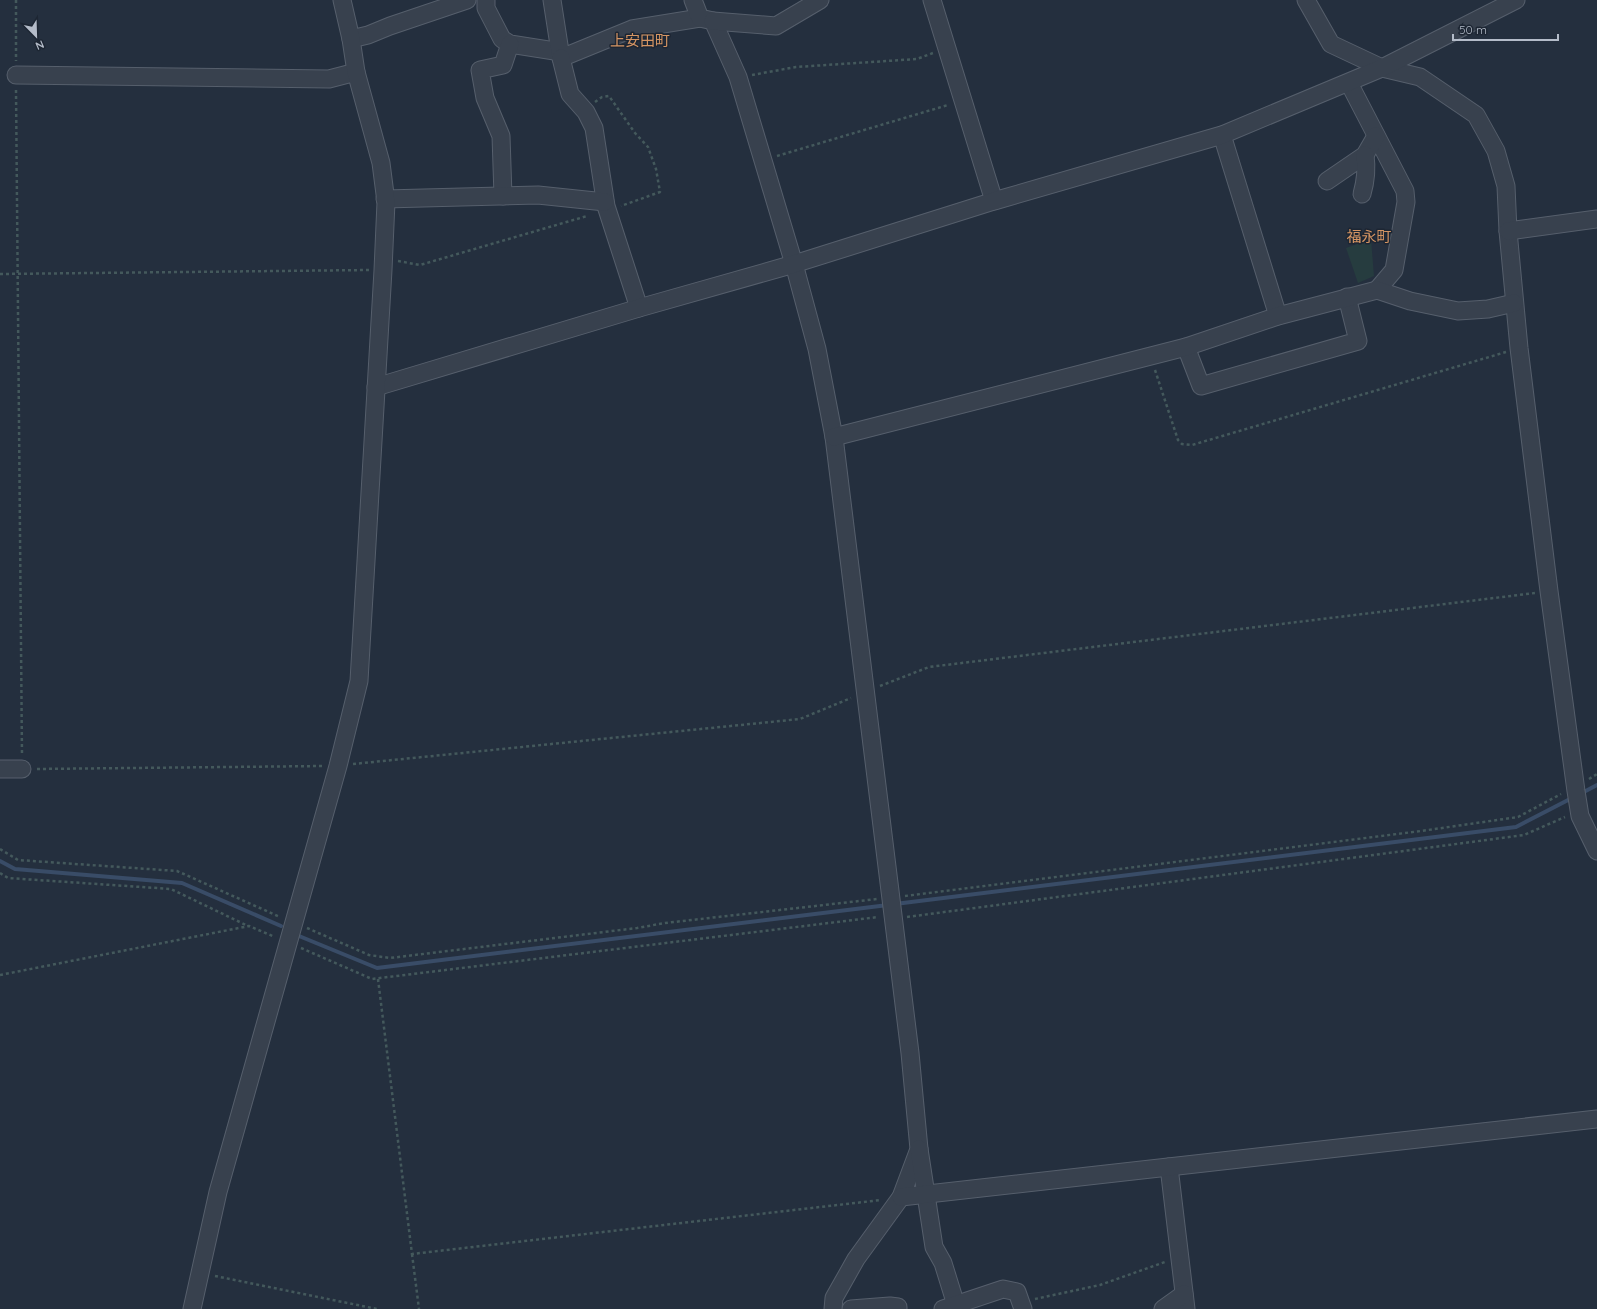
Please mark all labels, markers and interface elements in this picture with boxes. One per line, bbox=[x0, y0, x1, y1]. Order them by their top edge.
north arrow bbox=[16, 16, 56, 56]
scale bar bbox=[1453, 16, 1558, 42]
text: 50 m bbox=[1459, 22, 1487, 37]
district label: 上安田町 bbox=[610, 31, 670, 50]
text: N bbox=[33, 37, 46, 53]
district label: 福永町 bbox=[1346, 227, 1392, 246]

